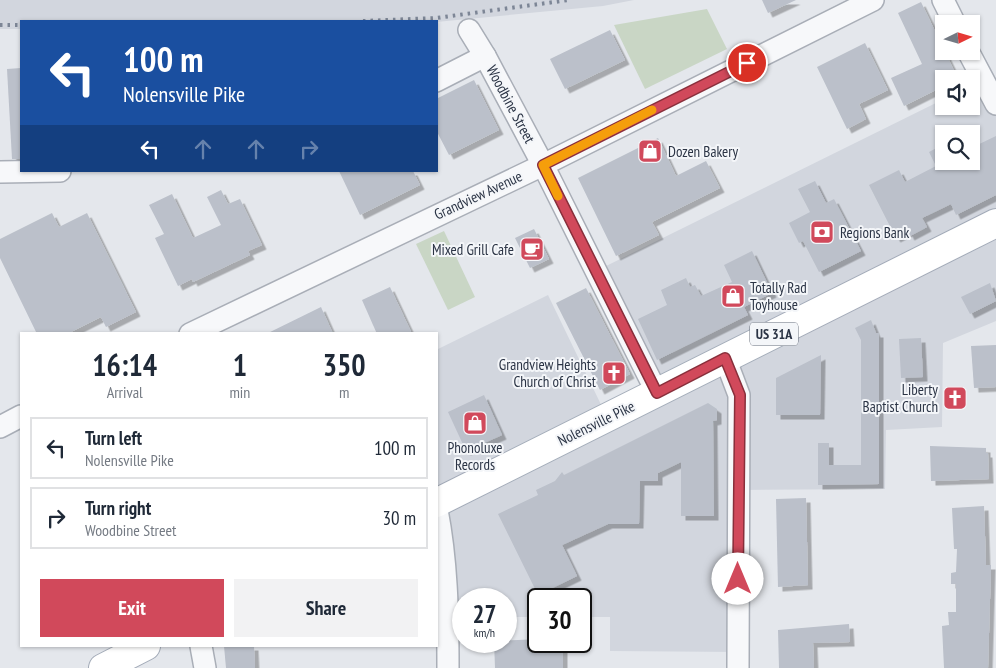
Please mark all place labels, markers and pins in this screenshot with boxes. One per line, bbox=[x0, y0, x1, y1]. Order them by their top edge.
pin bbox=[726, 42, 768, 84]
shop icon: Dozen Bakery bbox=[637, 138, 663, 164]
place label: Dozen Bakery bbox=[668, 142, 738, 161]
bank icon: Regions Bank bbox=[809, 219, 835, 245]
place label: Regions Bank bbox=[840, 223, 909, 242]
cafe icon: Mixed Grill Cafe bbox=[519, 236, 545, 262]
place label: Mixed Grill Cafe bbox=[432, 240, 514, 259]
place label: Totally Rad Toyhouse bbox=[750, 278, 807, 314]
shop icon: Totally Rad Toyhouse bbox=[720, 283, 746, 309]
place label: Grandview Heights Church of Christ bbox=[499, 355, 596, 391]
church icon: Grandview Heights Church of Christ bbox=[601, 360, 627, 386]
place label: Liberty Baptist Church bbox=[863, 380, 938, 416]
church icon: Liberty Baptist Church bbox=[942, 385, 968, 411]
shop icon: Phonoluxe Records bbox=[462, 410, 488, 436]
place label: Phonoluxe Records bbox=[447, 438, 503, 474]

